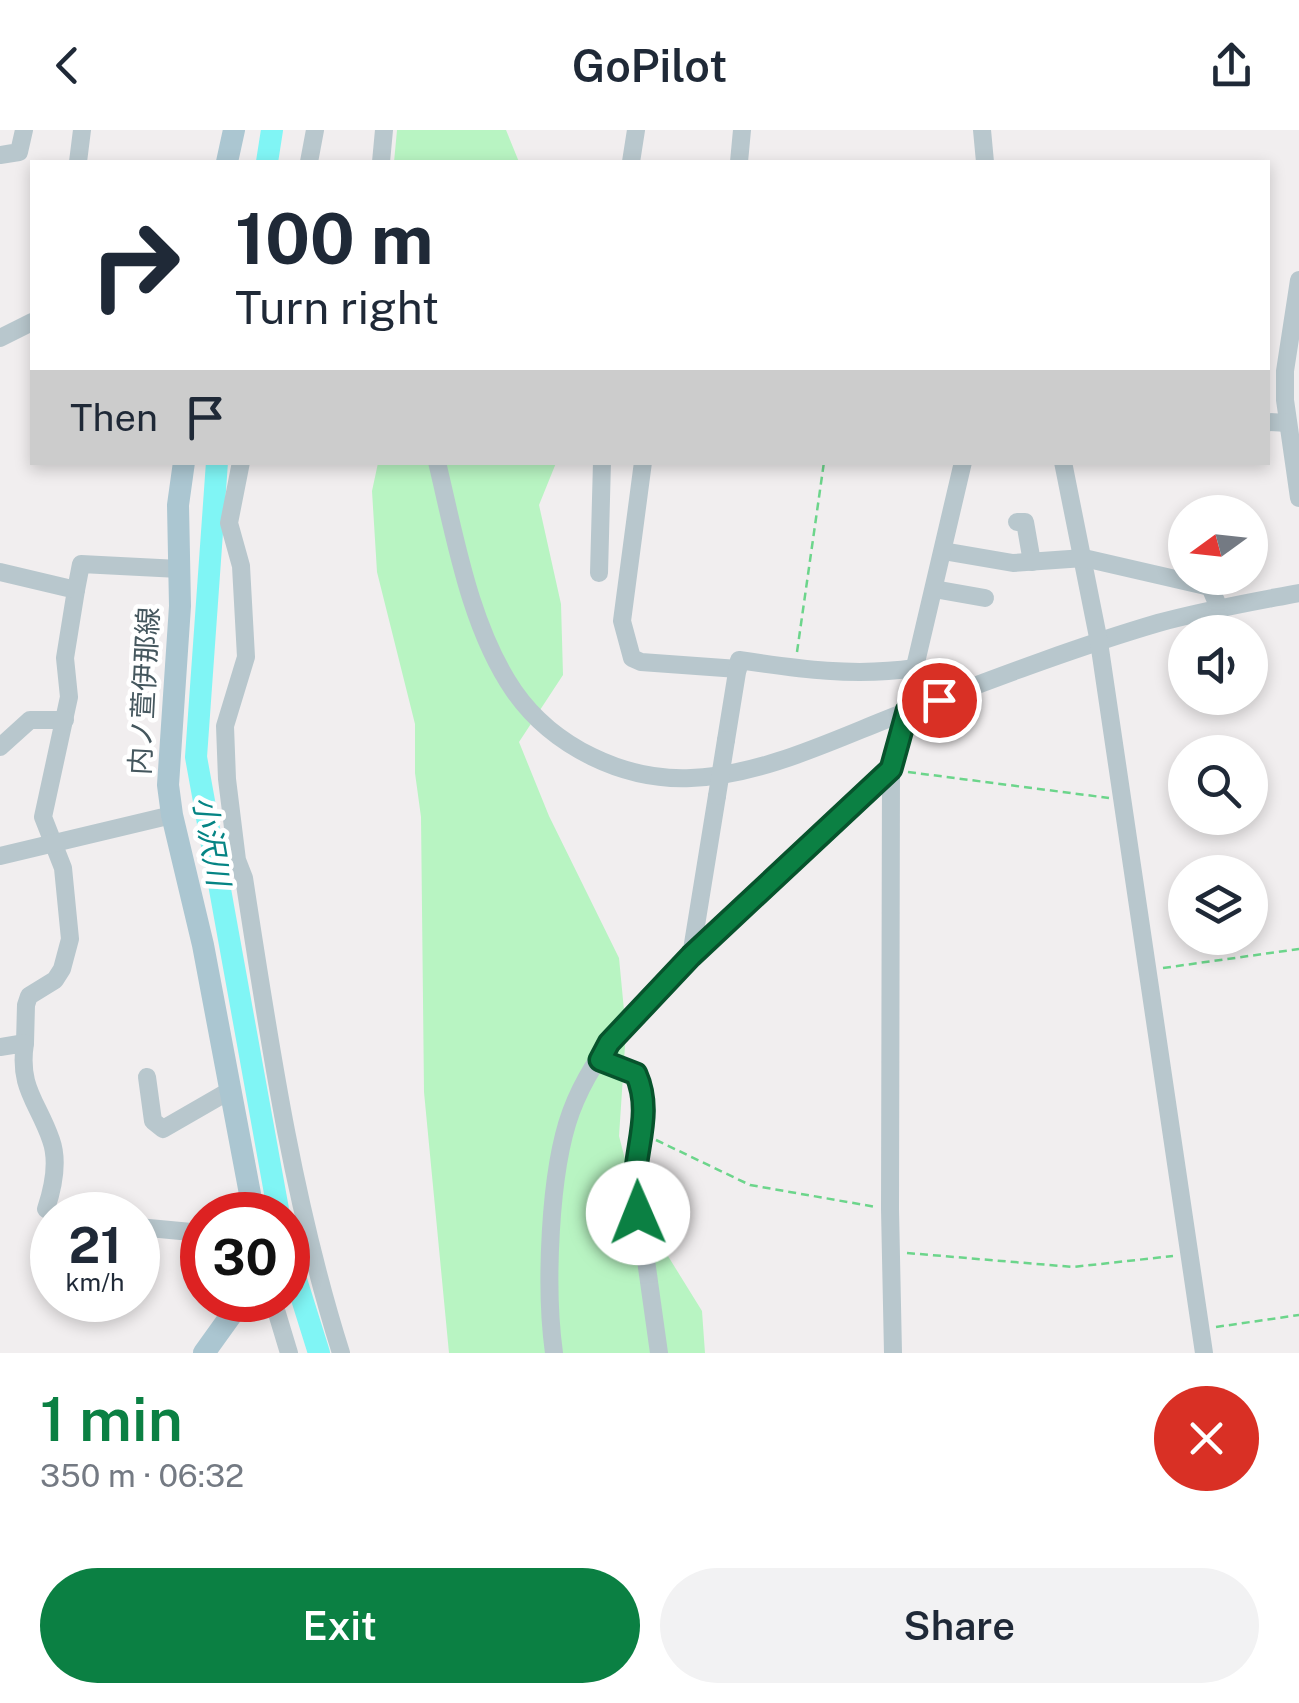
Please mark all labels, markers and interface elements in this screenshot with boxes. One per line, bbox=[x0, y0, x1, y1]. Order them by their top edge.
icon: back bbox=[40, 38, 95, 93]
icon: share bbox=[1204, 38, 1259, 93]
text: GoPilot bbox=[572, 39, 727, 92]
text: 100 m bbox=[235, 197, 433, 280]
icon: right bbox=[70, 200, 200, 330]
text: Turn right bbox=[235, 281, 439, 334]
icon: arrive bbox=[178, 390, 233, 445]
text: Then bbox=[70, 395, 158, 440]
north arrow bbox=[1168, 495, 1268, 595]
map controls bbox=[1168, 495, 1268, 955]
street label: 内ノ萱伊那線 bbox=[123, 606, 164, 776]
button: sound bbox=[1168, 615, 1268, 715]
pin bbox=[897, 658, 982, 743]
icon: arrive bbox=[912, 673, 967, 728]
button: search bbox=[1168, 735, 1268, 835]
water label: 小沢川 bbox=[186, 793, 238, 891]
button: layers bbox=[1168, 855, 1268, 955]
position arrow bbox=[586, 1161, 690, 1265]
speed limit sign: 30 bbox=[180, 1192, 310, 1322]
text: 21 bbox=[68, 1215, 122, 1274]
text: km/h bbox=[66, 1267, 124, 1297]
text: 1 min bbox=[40, 1384, 183, 1455]
button: close bbox=[1154, 1386, 1259, 1491]
text: 350 m · 06:32 bbox=[40, 1457, 244, 1494]
button: Exit bbox=[40, 1568, 640, 1683]
button: Share bbox=[660, 1568, 1259, 1683]

